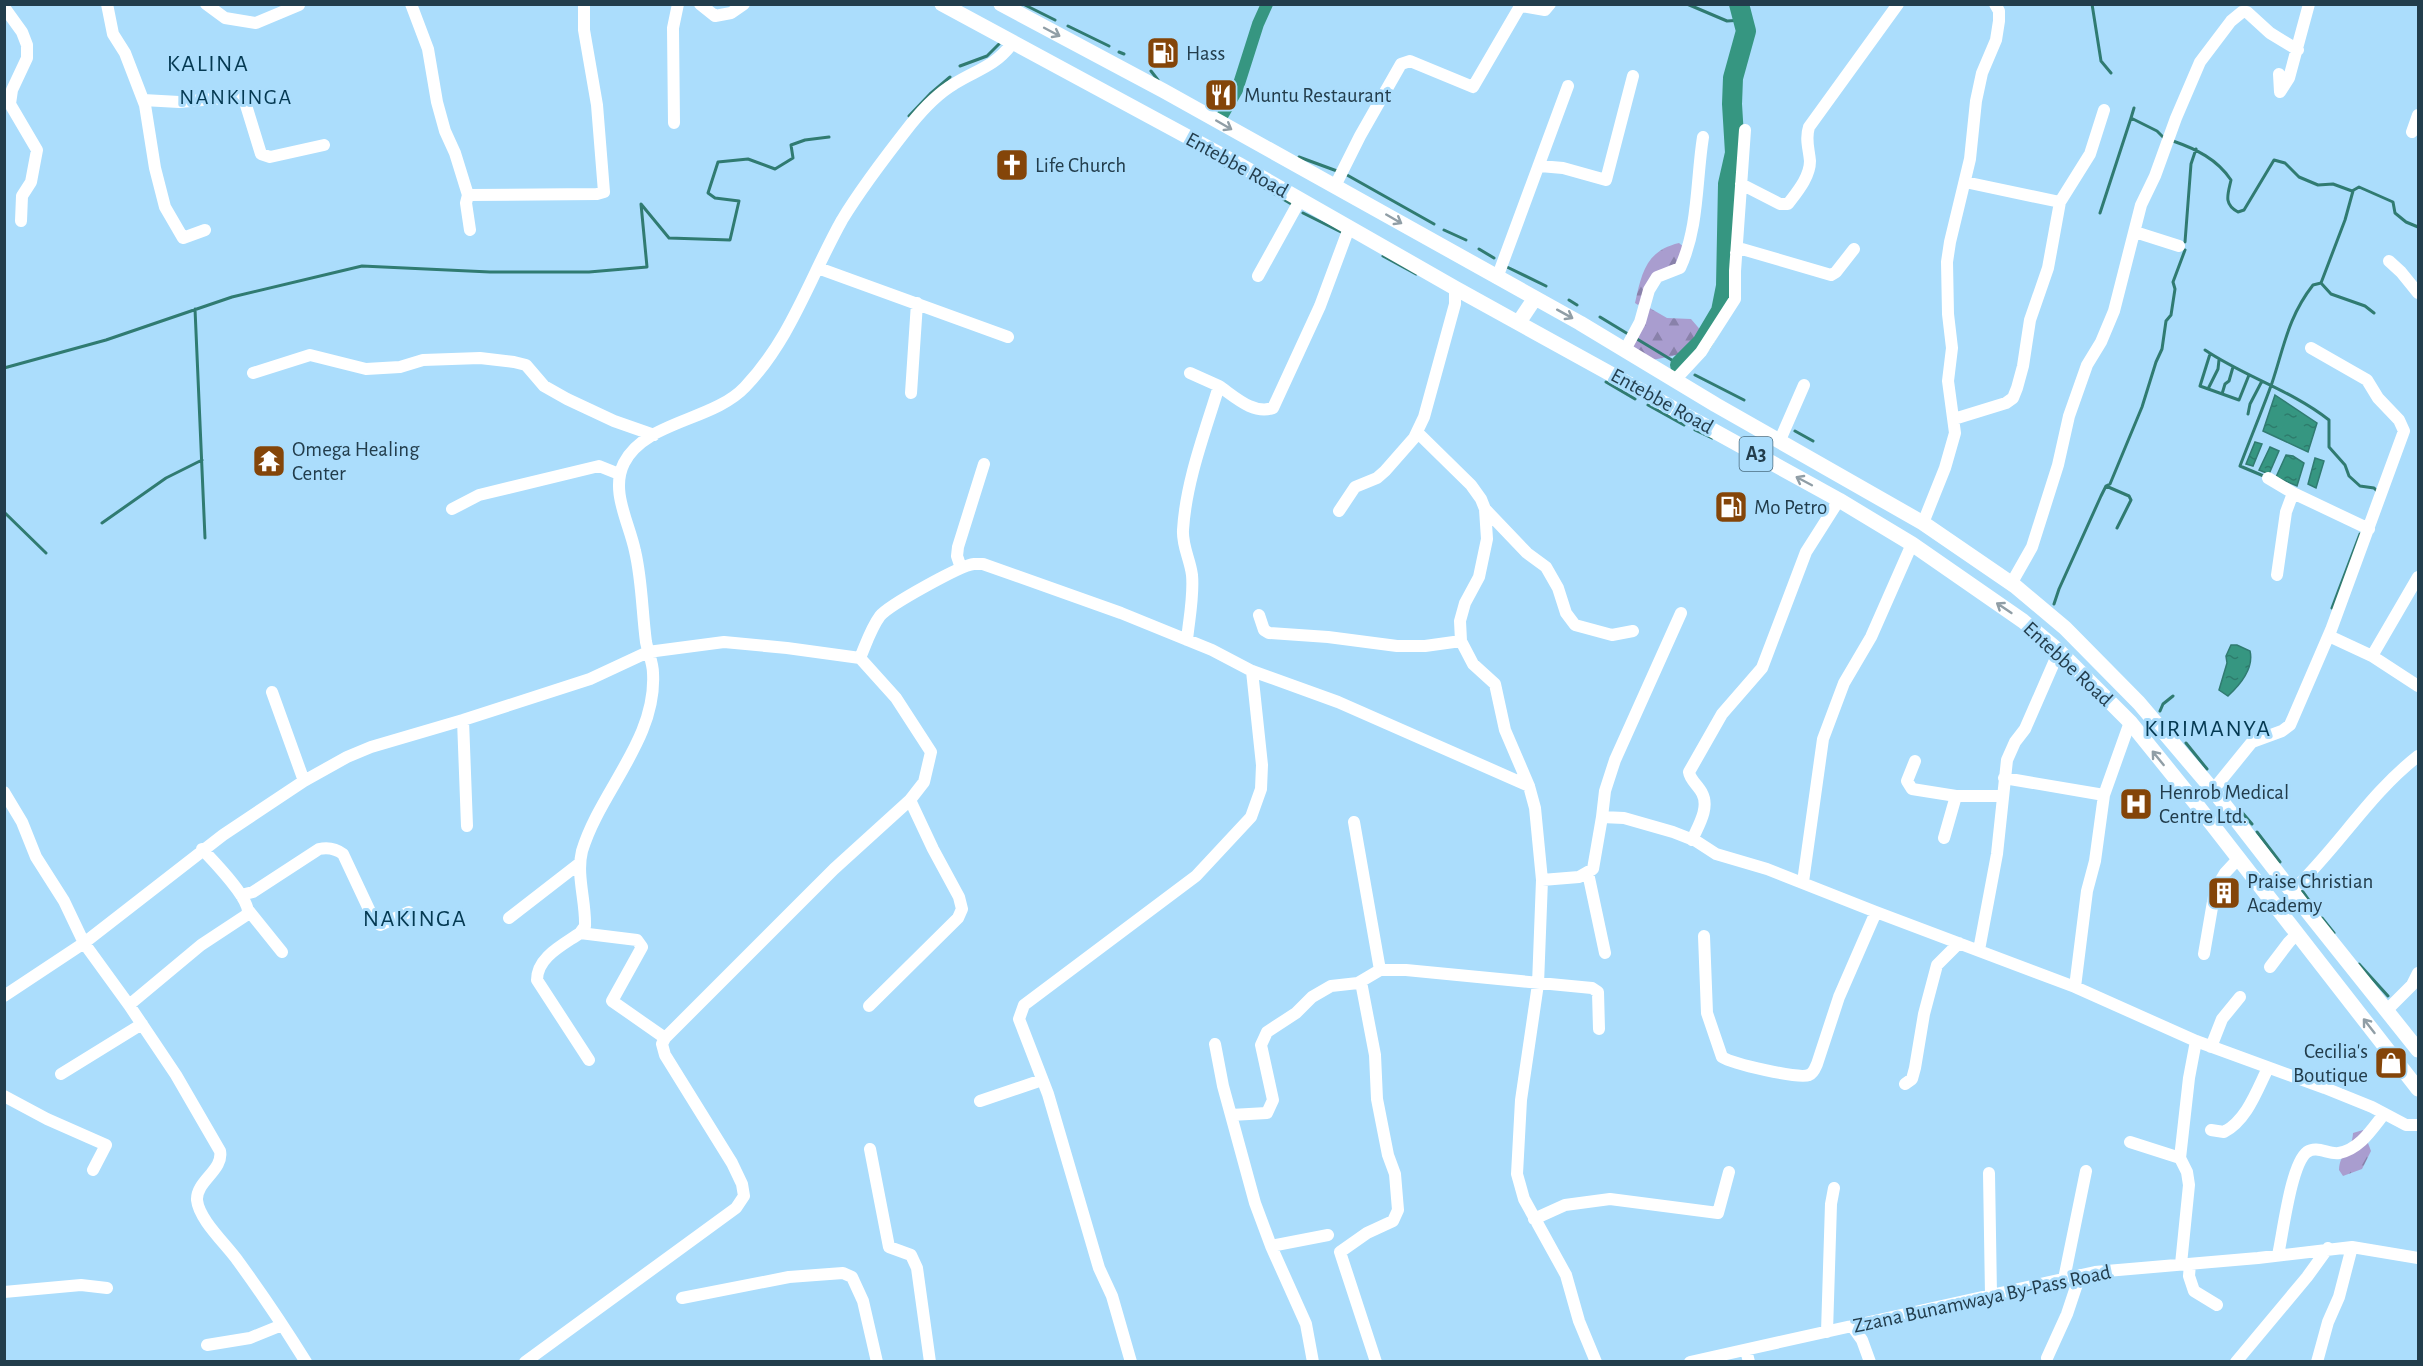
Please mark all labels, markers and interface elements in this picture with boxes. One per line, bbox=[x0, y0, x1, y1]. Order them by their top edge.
one-way arrow bbox=[1043, 27, 1061, 38]
fuel station icon: Hass bbox=[1145, 35, 1181, 71]
place label: Hass bbox=[1186, 43, 1225, 64]
district label: KALINA bbox=[167, 52, 249, 76]
restaurant icon: Muntu Restaurant bbox=[1203, 77, 1239, 113]
place label: Muntu Restaurant bbox=[1244, 85, 1392, 106]
district label: NANKINGA bbox=[179, 86, 293, 108]
one-way arrow bbox=[1215, 119, 1232, 131]
street label: Entebbe Road bbox=[1182, 128, 1292, 202]
church icon: Life Church bbox=[994, 147, 1030, 183]
place label: Life Church bbox=[1035, 155, 1126, 176]
one-way arrow bbox=[1385, 214, 1402, 226]
one-way arrow bbox=[1555, 309, 1573, 320]
street label: Entebbe Road bbox=[1607, 364, 1717, 438]
road number: A3 bbox=[1740, 437, 1772, 471]
place label: Omega Healing Center bbox=[292, 439, 420, 484]
temple icon: Omega Healing Center bbox=[251, 443, 287, 479]
one-way arrow bbox=[1795, 475, 1813, 486]
fuel station icon: Mo Petro bbox=[1713, 489, 1749, 525]
place label: Mo Petro bbox=[1754, 497, 1827, 518]
one-way arrow bbox=[1996, 602, 2012, 614]
street label: Entebbe Road bbox=[2019, 618, 2117, 710]
district label: KIRIMANYA bbox=[2144, 717, 2272, 741]
one-way arrow bbox=[2152, 750, 2165, 766]
place label: Henrob Medical Centre Ltd. bbox=[2159, 782, 2289, 827]
hospital icon: Henrob Medical Centre Ltd. bbox=[2118, 786, 2154, 822]
place label: Praise Christian Academy bbox=[2247, 871, 2373, 916]
building icon: Praise Christian Academy bbox=[2206, 875, 2242, 911]
district label: NAKINGA bbox=[363, 907, 467, 931]
one-way arrow bbox=[2363, 1019, 2376, 1035]
place label: Cecilia's Boutique bbox=[2293, 1041, 2368, 1086]
shop icon: Cecilia's Boutique bbox=[2373, 1045, 2409, 1081]
street label: Zzana Bunamwaya By-Pass Road bbox=[1851, 1261, 2113, 1337]

